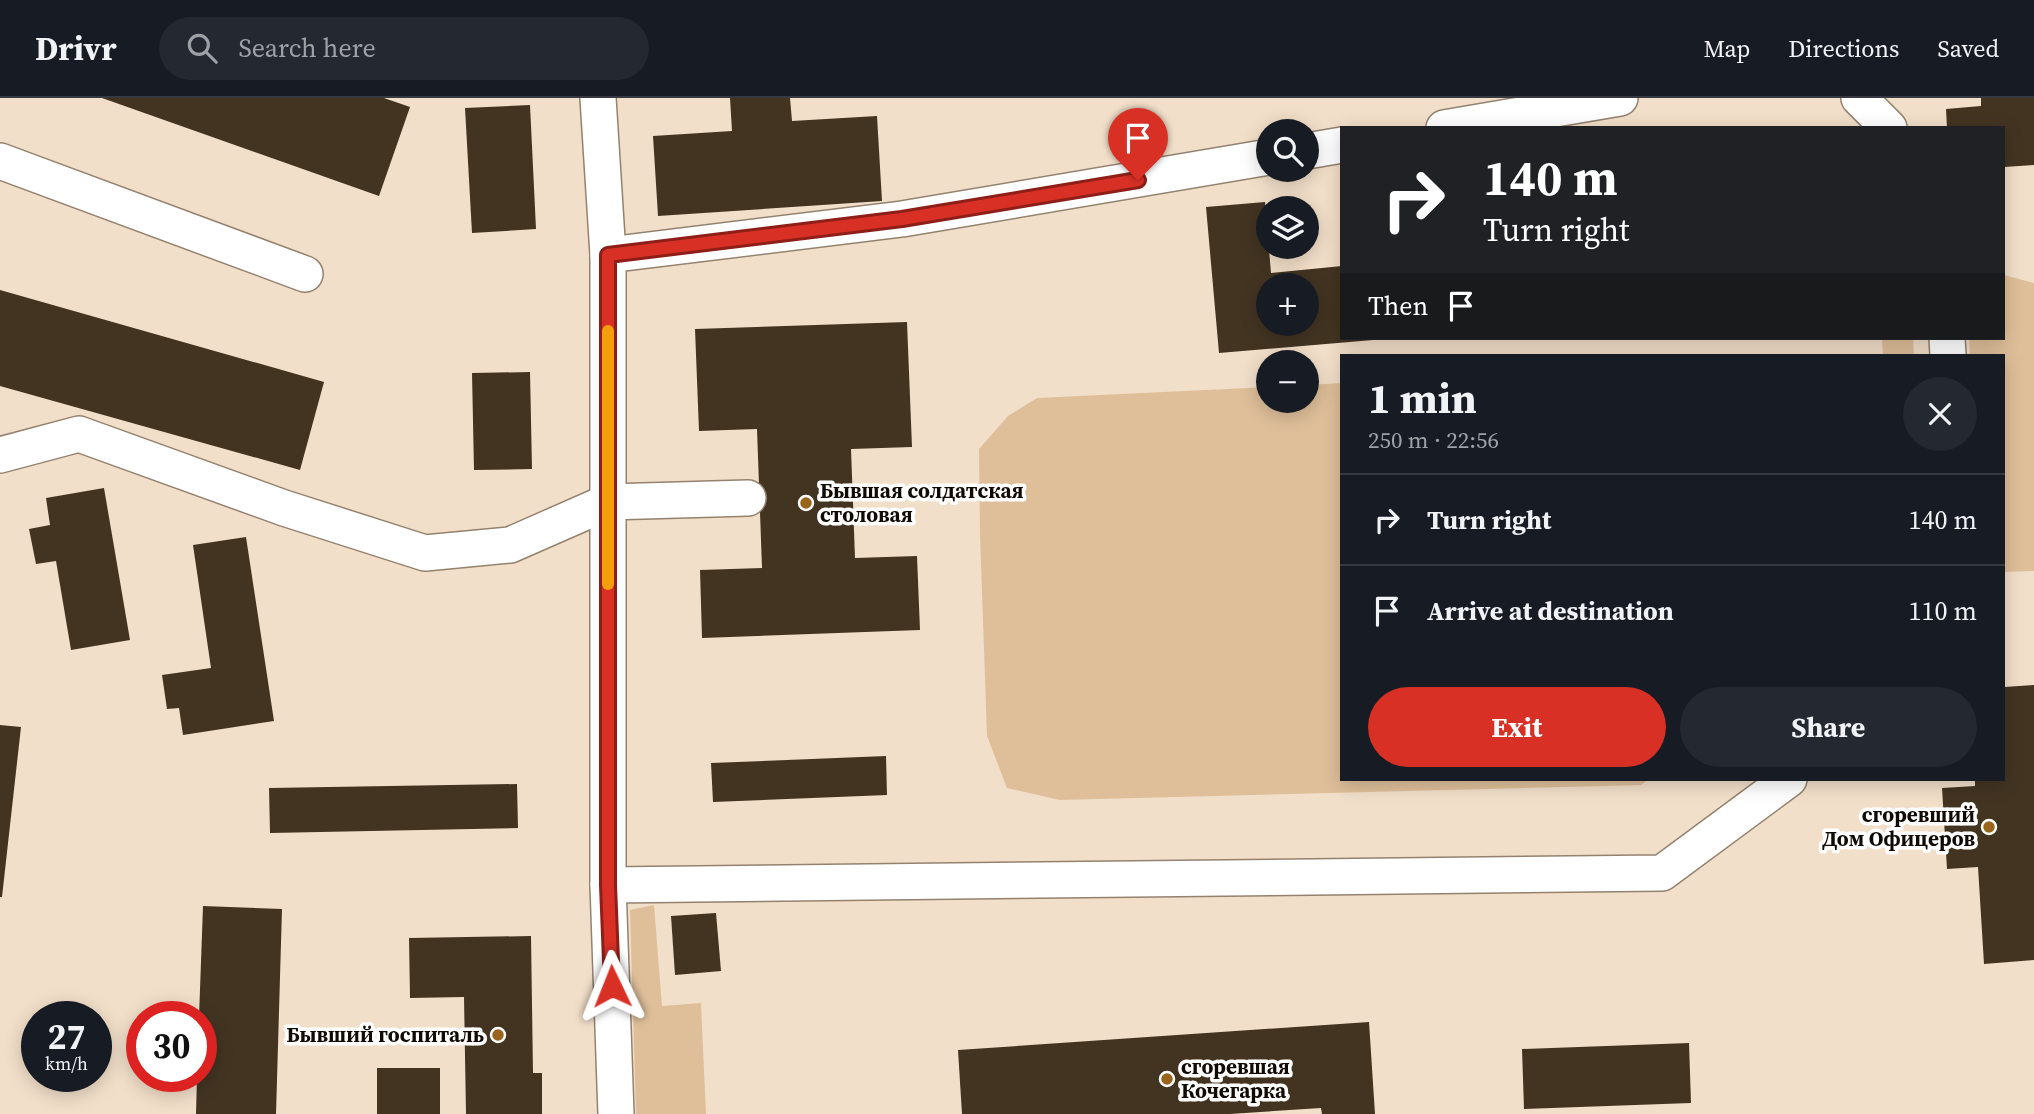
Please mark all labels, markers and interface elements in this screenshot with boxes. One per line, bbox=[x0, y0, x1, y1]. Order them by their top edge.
search box bbox=[159, 17, 649, 80]
text: Drivr bbox=[35, 26, 117, 71]
icon: search bbox=[183, 29, 221, 67]
text: Search here bbox=[239, 30, 376, 66]
text: Map bbox=[1703, 32, 1750, 65]
text: Directions bbox=[1788, 32, 1899, 65]
text: Saved bbox=[1937, 32, 1999, 65]
pin bbox=[1108, 108, 1168, 180]
icon: arrive bbox=[1119, 119, 1157, 157]
map controls bbox=[1256, 119, 1319, 413]
button: search bbox=[1256, 119, 1319, 182]
text: 140 m bbox=[1483, 144, 1618, 211]
icon: right bbox=[1368, 154, 1459, 245]
button: layers bbox=[1256, 196, 1319, 259]
text: Turn right bbox=[1483, 208, 1629, 252]
button: + bbox=[1256, 273, 1319, 336]
icon: arrive bbox=[1442, 287, 1480, 325]
text: Then bbox=[1368, 288, 1428, 324]
button: − bbox=[1256, 350, 1319, 413]
text: 1 min bbox=[1368, 369, 1477, 427]
button: close bbox=[1903, 377, 1977, 451]
text: 250 m · 22:56 bbox=[1368, 424, 1499, 456]
place label: Бывшая солдатская столовая bbox=[820, 476, 1024, 529]
marker: Бывшая солдатская столовая bbox=[798, 495, 814, 511]
icon: right bbox=[1368, 501, 1406, 539]
text: Turn right bbox=[1427, 502, 1551, 538]
text: 140 m bbox=[1909, 502, 1977, 538]
icon: arrive bbox=[1368, 592, 1406, 630]
text: Arrive at destination bbox=[1427, 593, 1674, 629]
text: 110 m bbox=[1909, 593, 1977, 629]
button: Exit bbox=[1368, 687, 1666, 767]
button: Share bbox=[1680, 687, 1977, 767]
place label: сгоревший Дом Офицеров bbox=[1822, 800, 1975, 853]
marker: сгоревший Дом Офицеров bbox=[1981, 819, 1997, 835]
position arrow bbox=[575, 949, 649, 1023]
speed limit sign: 30 bbox=[126, 1001, 217, 1092]
text: 27 bbox=[48, 1013, 85, 1061]
place label: Бывший госпиталь bbox=[286, 1020, 484, 1049]
marker: Бывший госпиталь bbox=[490, 1027, 506, 1043]
text: km/h bbox=[45, 1051, 88, 1076]
place label: сгоревшая Кочегарка bbox=[1181, 1052, 1290, 1105]
marker: сгоревшая Кочегарка bbox=[1159, 1071, 1175, 1087]

